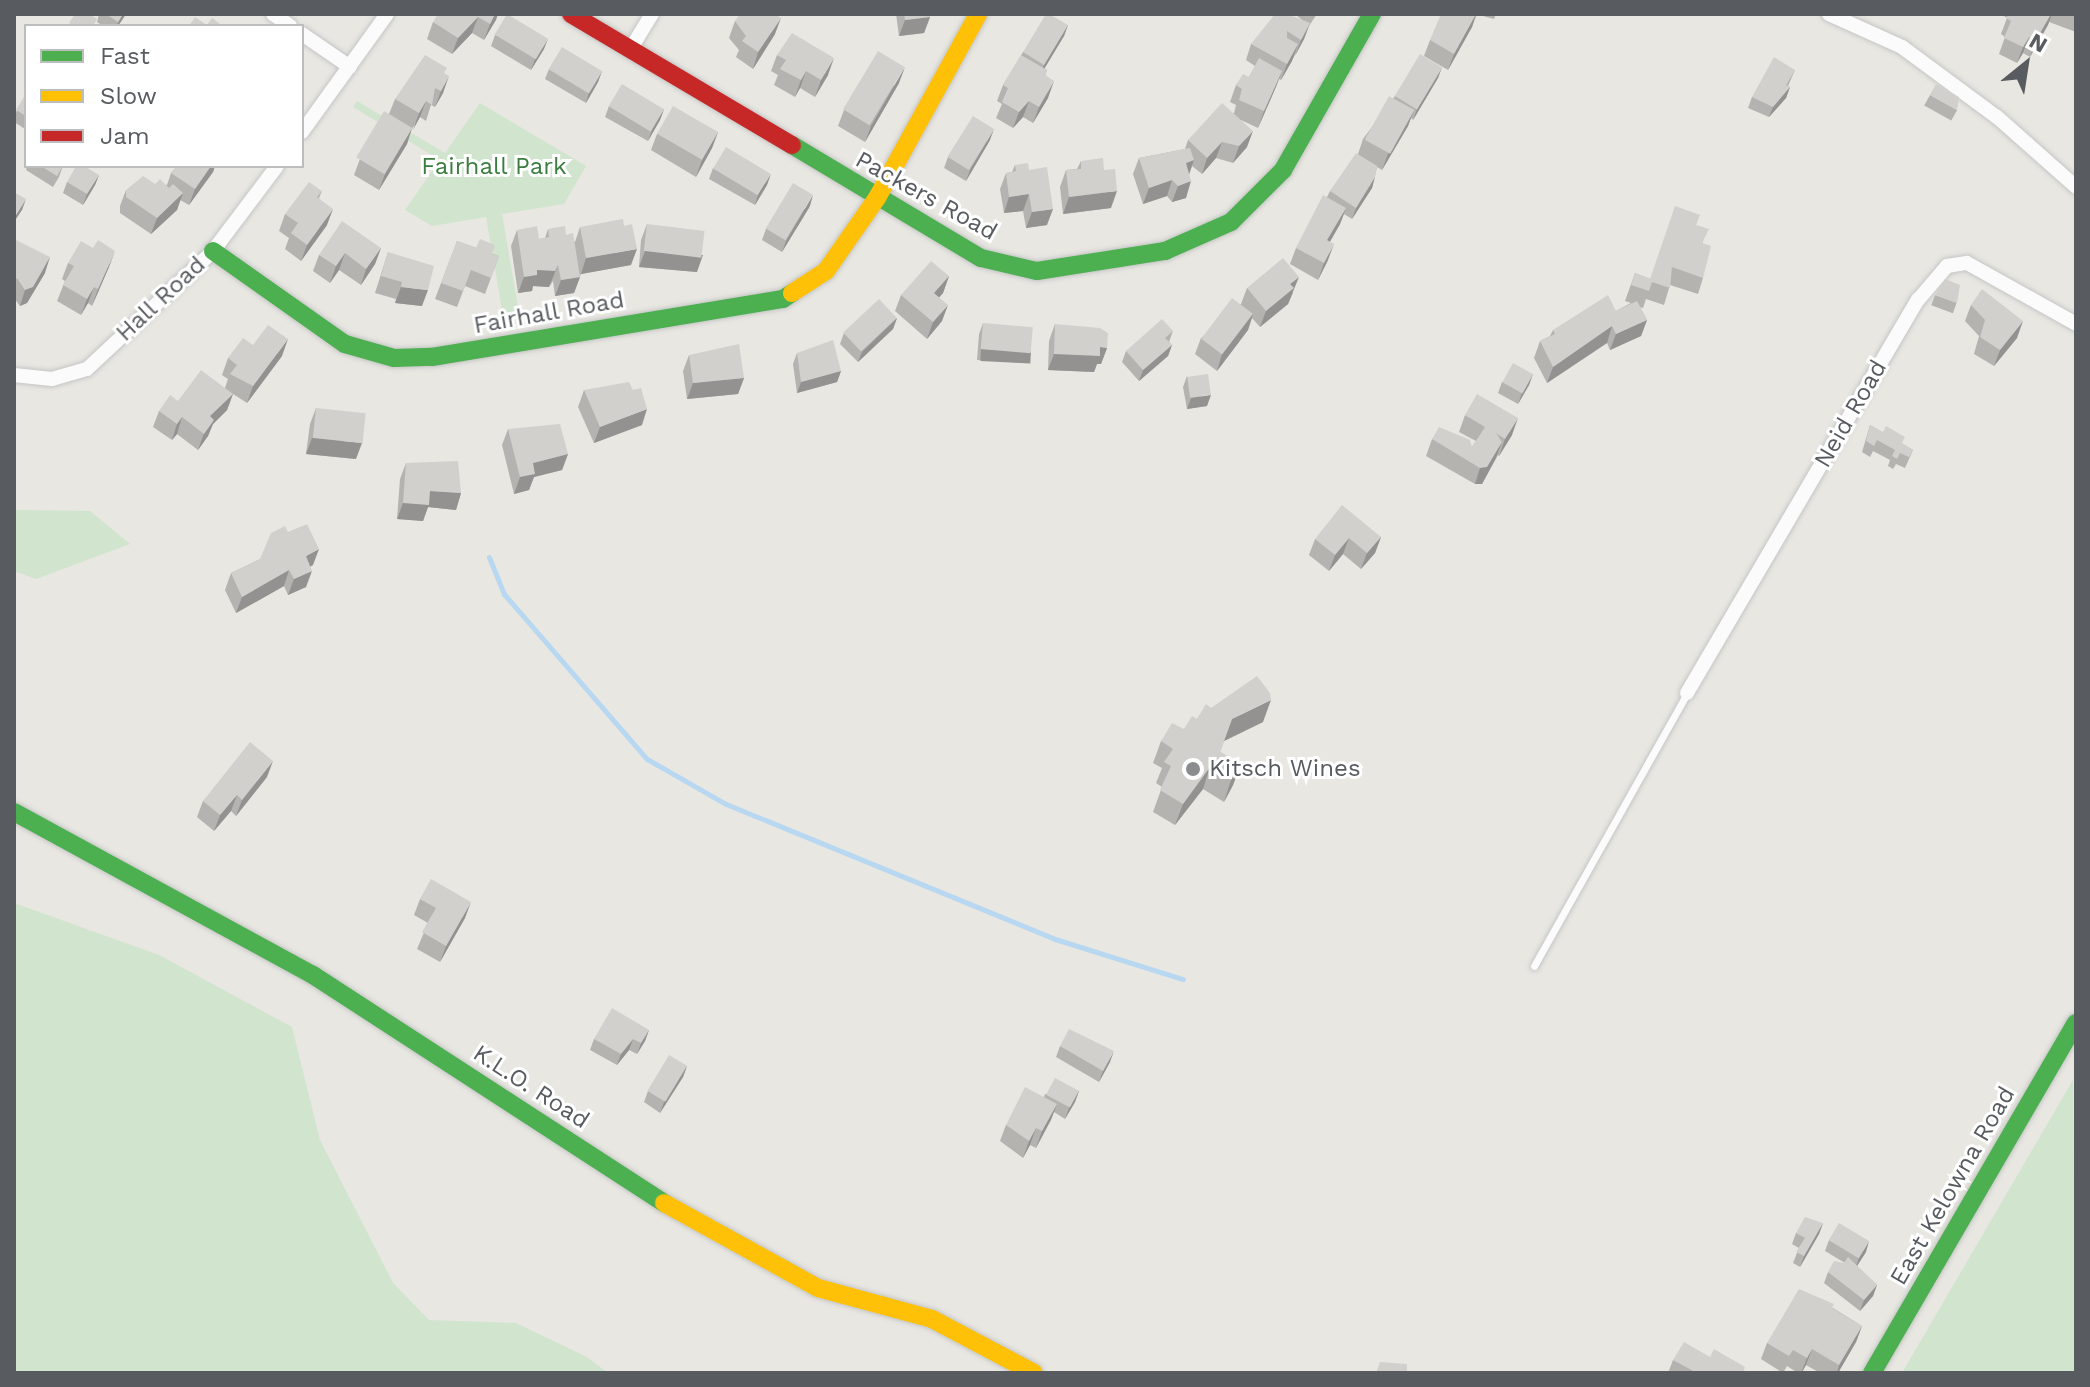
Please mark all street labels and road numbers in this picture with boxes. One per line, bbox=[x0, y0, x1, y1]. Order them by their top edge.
street label: Packers Road bbox=[850, 145, 1002, 247]
street label: Hall Road bbox=[110, 250, 212, 348]
street label: Fairhall Road bbox=[471, 286, 627, 340]
street label: Neid Road bbox=[1809, 355, 1893, 473]
street label: K.L.O. Road bbox=[468, 1039, 594, 1135]
street label: East Kelowna Road bbox=[1884, 1081, 2022, 1291]

